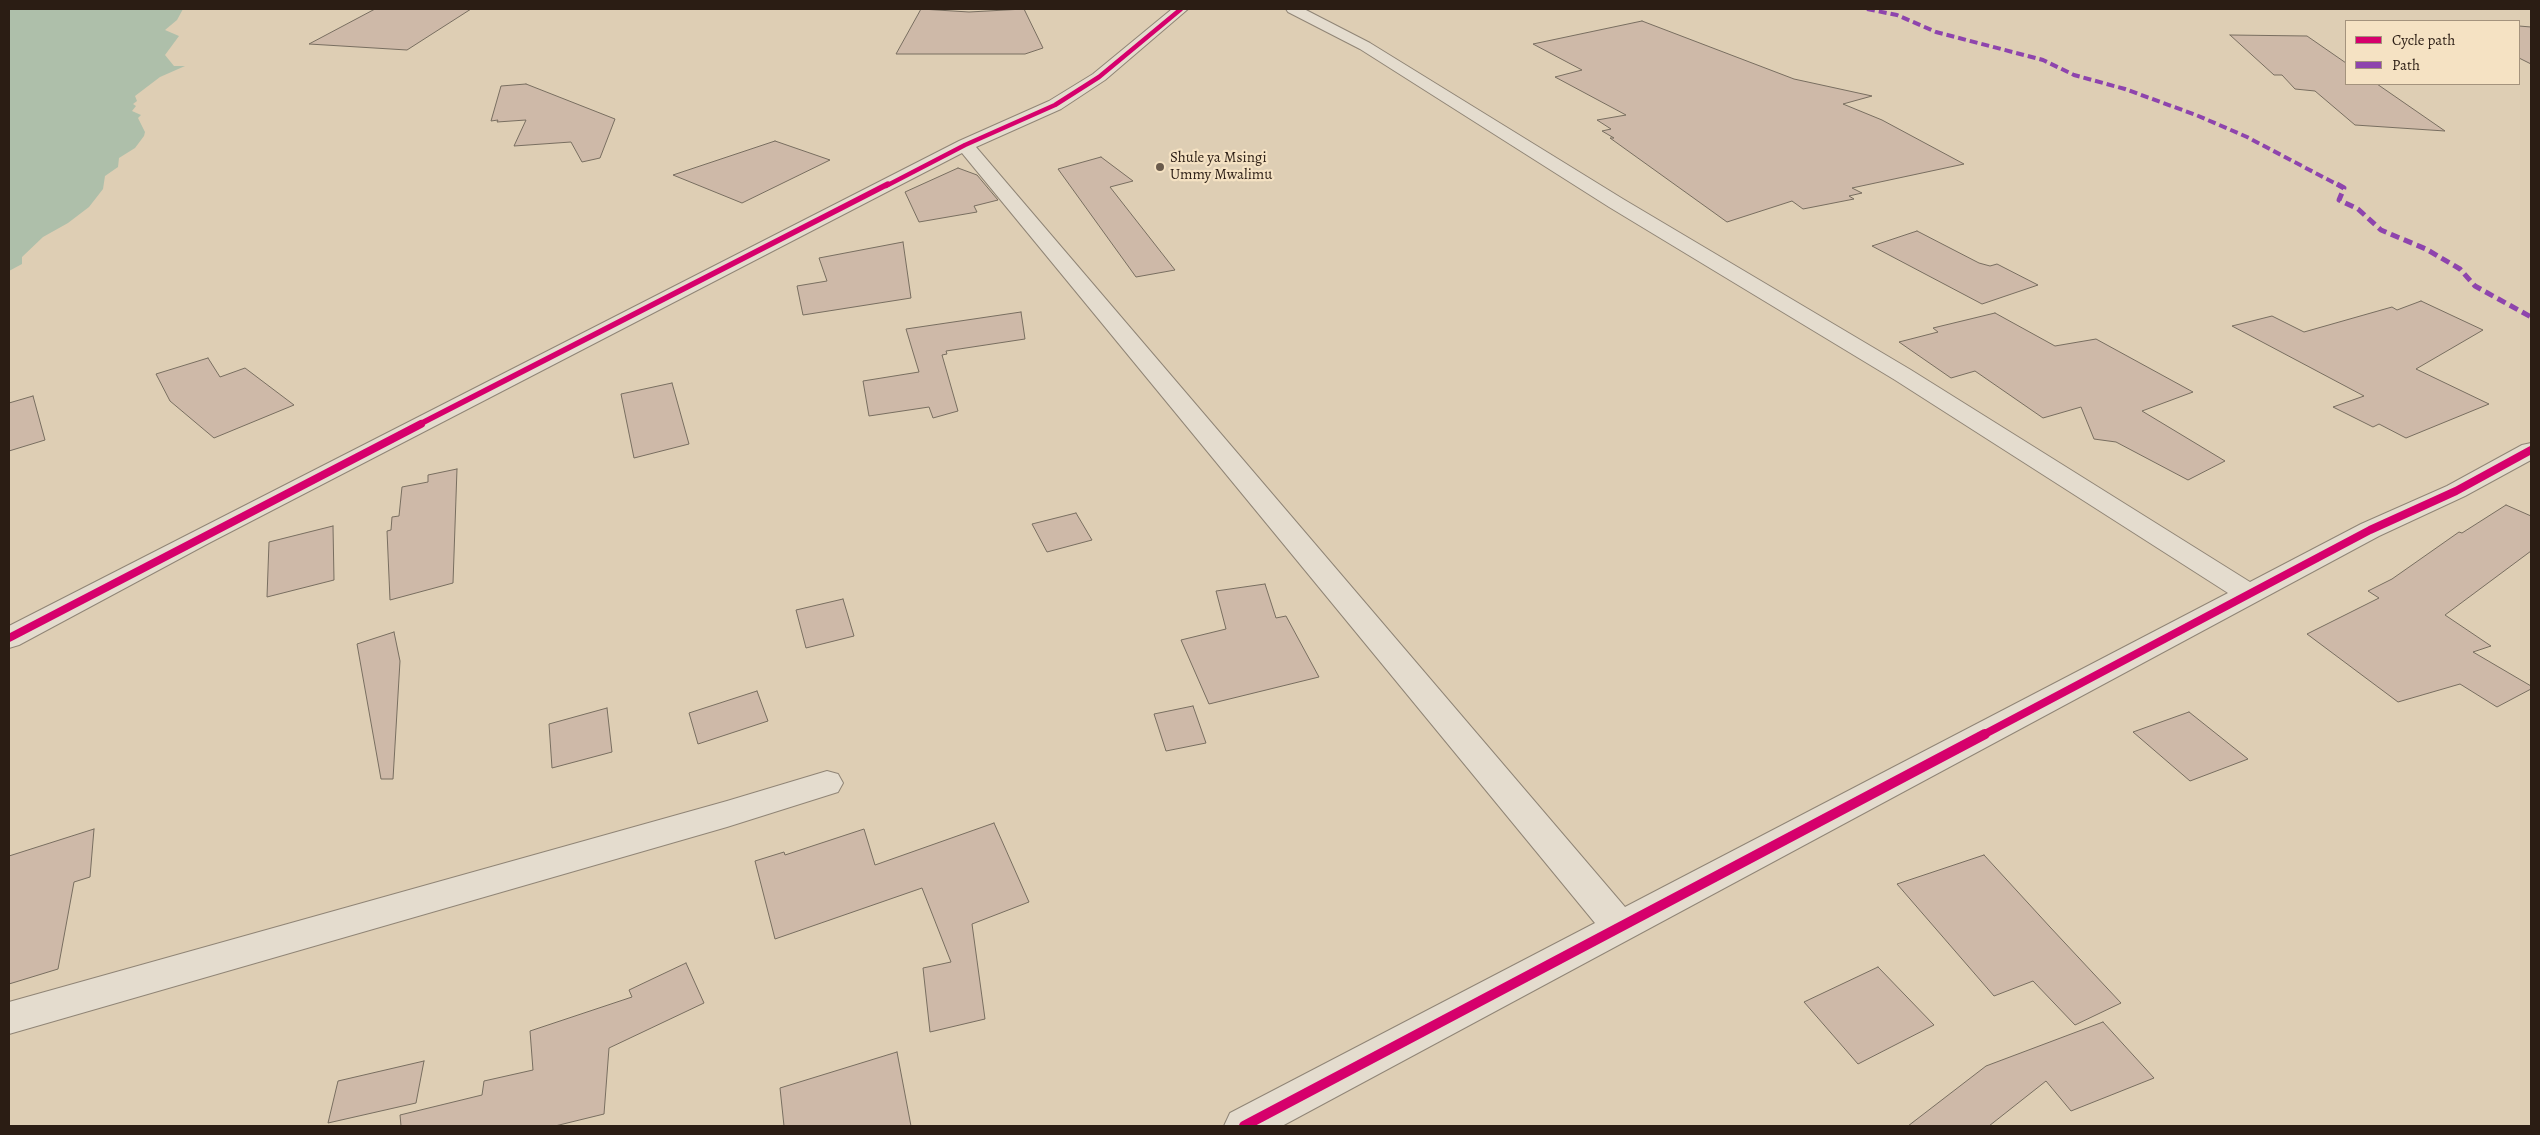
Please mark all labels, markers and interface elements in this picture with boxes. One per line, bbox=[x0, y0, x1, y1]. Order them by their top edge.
legend bbox=[2345, 20, 2520, 85]
text: Cycle path bbox=[2392, 30, 2455, 50]
text: Path bbox=[2392, 55, 2420, 75]
place label: Shule ya Msingi Ummy Mwalimu bbox=[1170, 149, 1272, 184]
marker: Shule ya Msingi Ummy Mwalimu bbox=[1154, 161, 1166, 173]

